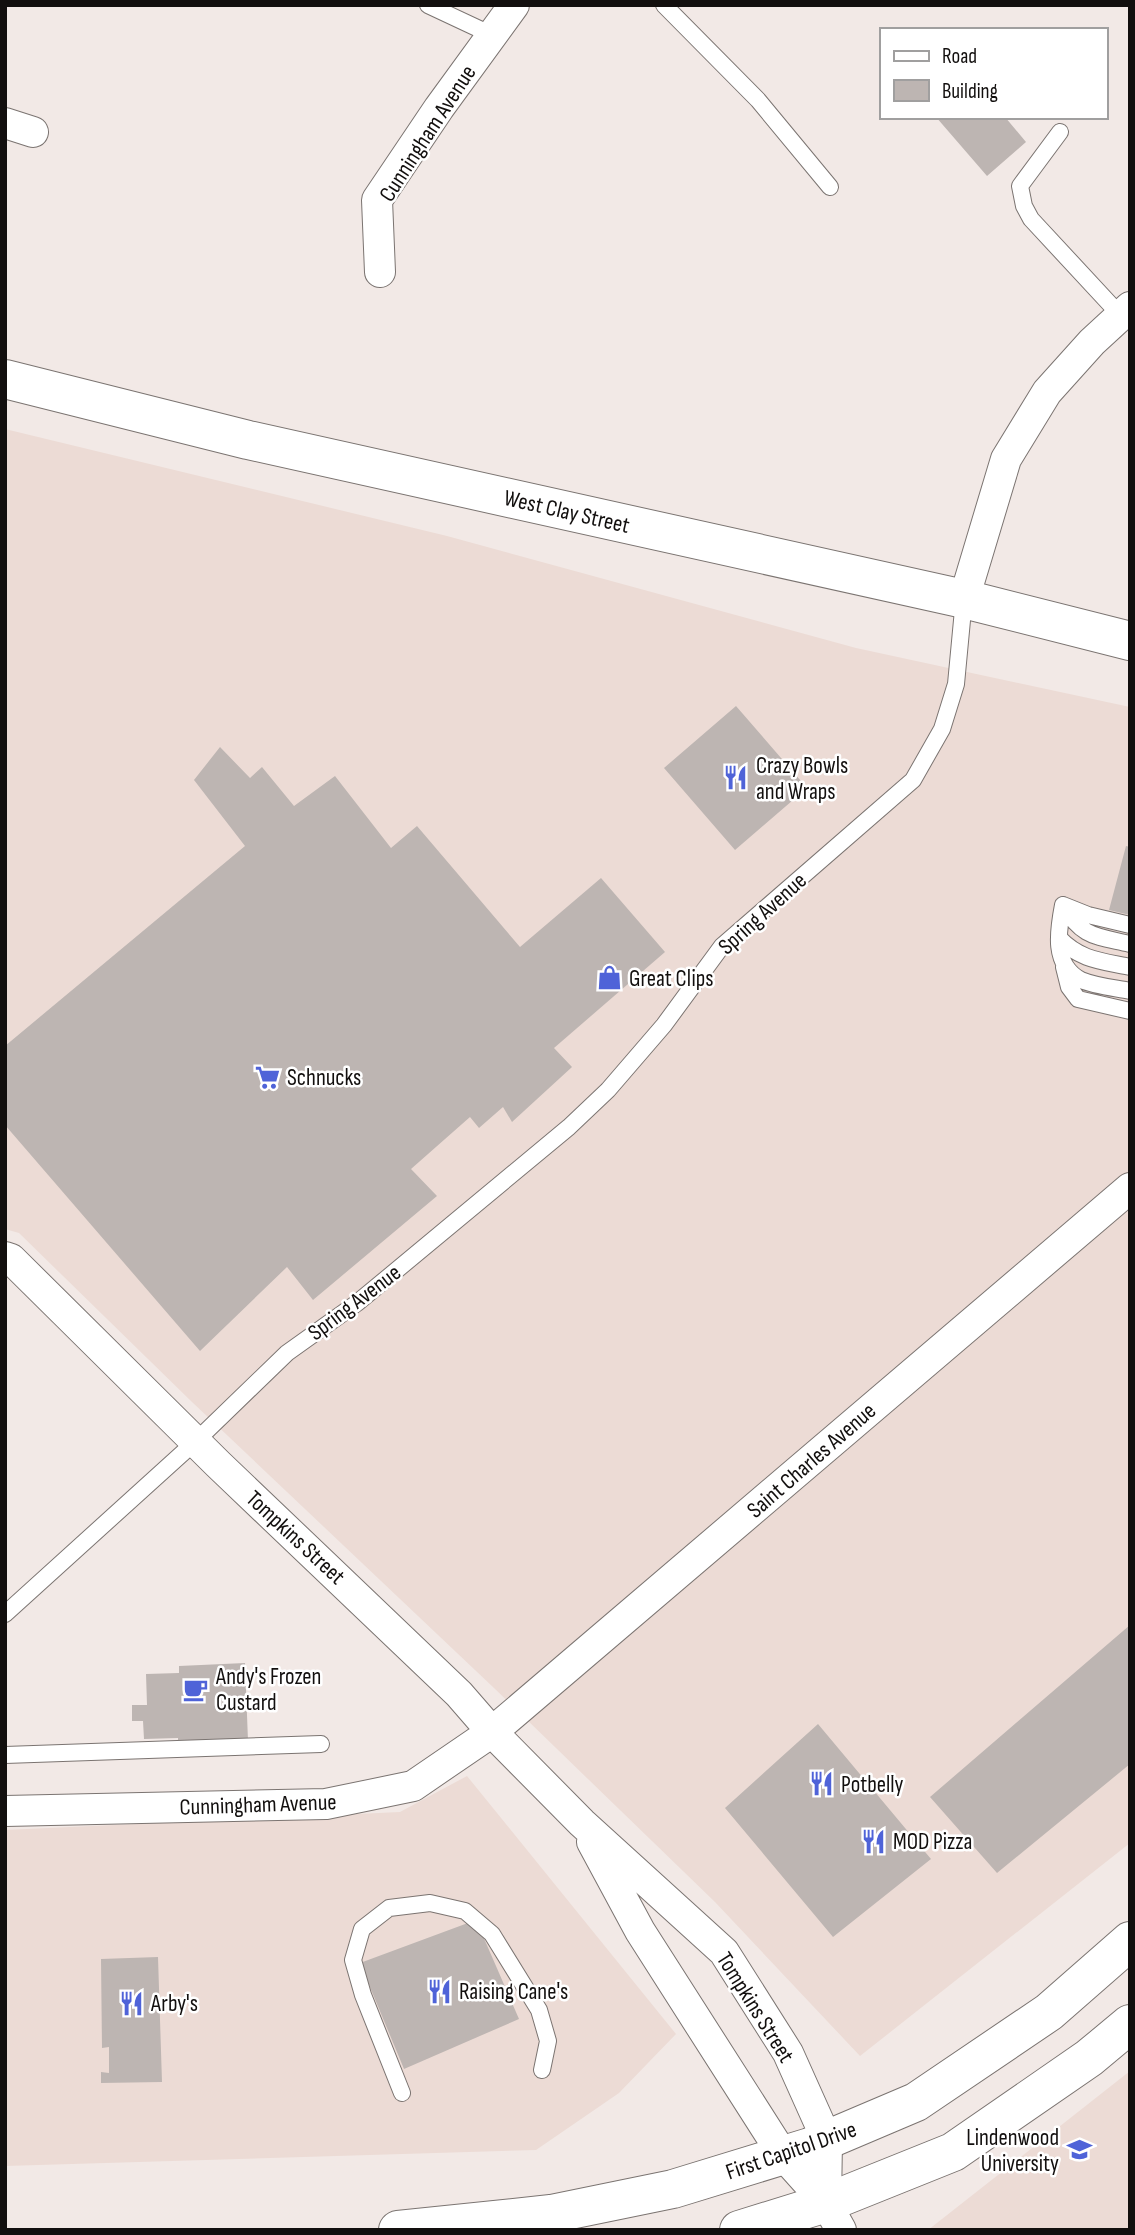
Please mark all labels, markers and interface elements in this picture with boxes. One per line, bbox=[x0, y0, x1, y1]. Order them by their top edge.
legend bbox=[880, 28, 1107, 119]
text: Road bbox=[942, 44, 977, 69]
street label: Cunningham Avenue bbox=[373, 60, 482, 207]
text: Building bbox=[942, 79, 998, 104]
street label: West Clay Street bbox=[501, 484, 632, 540]
place label: Crazy Bowls and Wraps bbox=[756, 752, 848, 806]
restaurant icon: Crazy Bowls and Wraps bbox=[722, 764, 750, 792]
street label: Spring Avenue bbox=[713, 867, 813, 961]
shop icon: Great Clips bbox=[595, 964, 623, 992]
place label: Great Clips bbox=[629, 965, 714, 993]
supermarket icon: Schnucks bbox=[253, 1063, 281, 1091]
place label: Schnucks bbox=[287, 1064, 361, 1092]
street label: Spring Avenue bbox=[303, 1259, 407, 1347]
street label: Saint Charles Avenue bbox=[741, 1397, 882, 1524]
street label: Tompkins Street bbox=[240, 1485, 351, 1591]
place label: Andy's Frozen Custard bbox=[215, 1663, 321, 1717]
cafe icon: Andy's Frozen Custard bbox=[182, 1675, 210, 1703]
restaurant icon: Potbelly bbox=[807, 1770, 835, 1798]
place label: Potbelly bbox=[841, 1771, 904, 1799]
street label: Cunningham Avenue bbox=[179, 1788, 337, 1822]
restaurant icon: MOD Pizza bbox=[859, 1827, 887, 1855]
place label: MOD Pizza bbox=[893, 1828, 972, 1856]
street label: Tompkins Street bbox=[710, 1947, 800, 2068]
restaurant icon: Raising Cane's bbox=[425, 1977, 453, 2005]
place label: Raising Cane's bbox=[459, 1978, 568, 2006]
restaurant icon: Arby's bbox=[117, 1989, 145, 2017]
place label: Arby's bbox=[150, 1990, 198, 2018]
street label: First Capitol Drive bbox=[722, 2116, 860, 2186]
place label: Lindenwood University bbox=[966, 2124, 1059, 2178]
school or university icon: Lindenwood University bbox=[1065, 2136, 1093, 2164]

